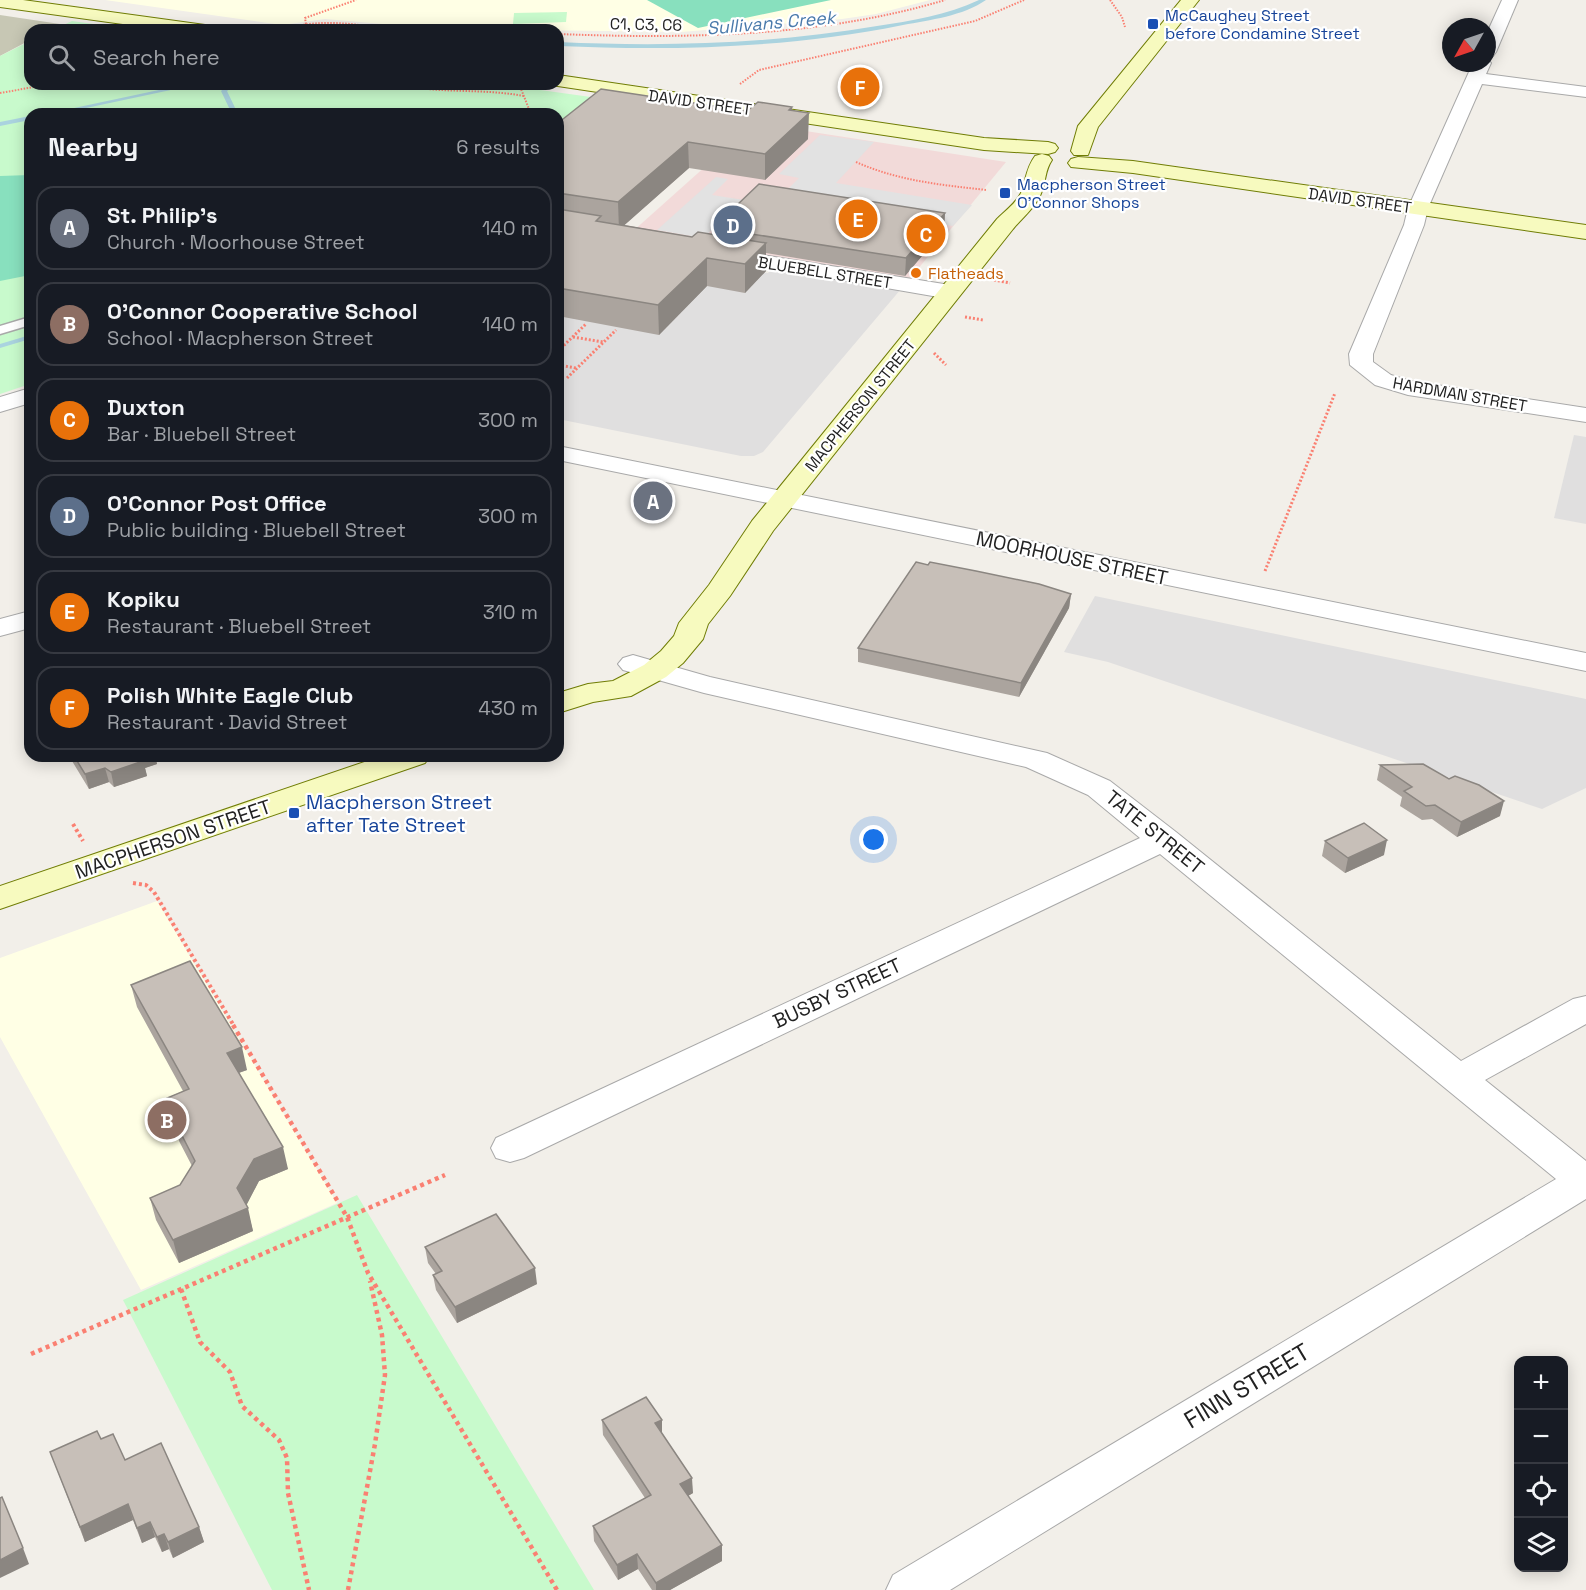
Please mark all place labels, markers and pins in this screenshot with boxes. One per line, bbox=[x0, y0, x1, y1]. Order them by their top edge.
place label: McCaughey Street before Condamine Street bbox=[1165, 5, 1360, 44]
marker: McCaughey Street before Condamine Street bbox=[1146, 17, 1160, 31]
pin: F bbox=[840, 64, 880, 110]
place label: Macpherson Street O'Connor Shops bbox=[1017, 174, 1166, 213]
marker: Macpherson Street O'Connor Shops bbox=[998, 186, 1012, 200]
pin: E bbox=[838, 196, 878, 242]
pin: D bbox=[714, 202, 752, 248]
pin: C bbox=[906, 212, 946, 256]
place label: Flatheads bbox=[928, 263, 1004, 284]
marker: Flatheads bbox=[909, 266, 923, 280]
pin: A bbox=[634, 478, 672, 524]
place label: Macpherson Street after Tate Street bbox=[306, 789, 492, 838]
marker: Macpherson Street after Tate Street bbox=[287, 806, 301, 820]
pin: B bbox=[148, 1098, 186, 1142]

